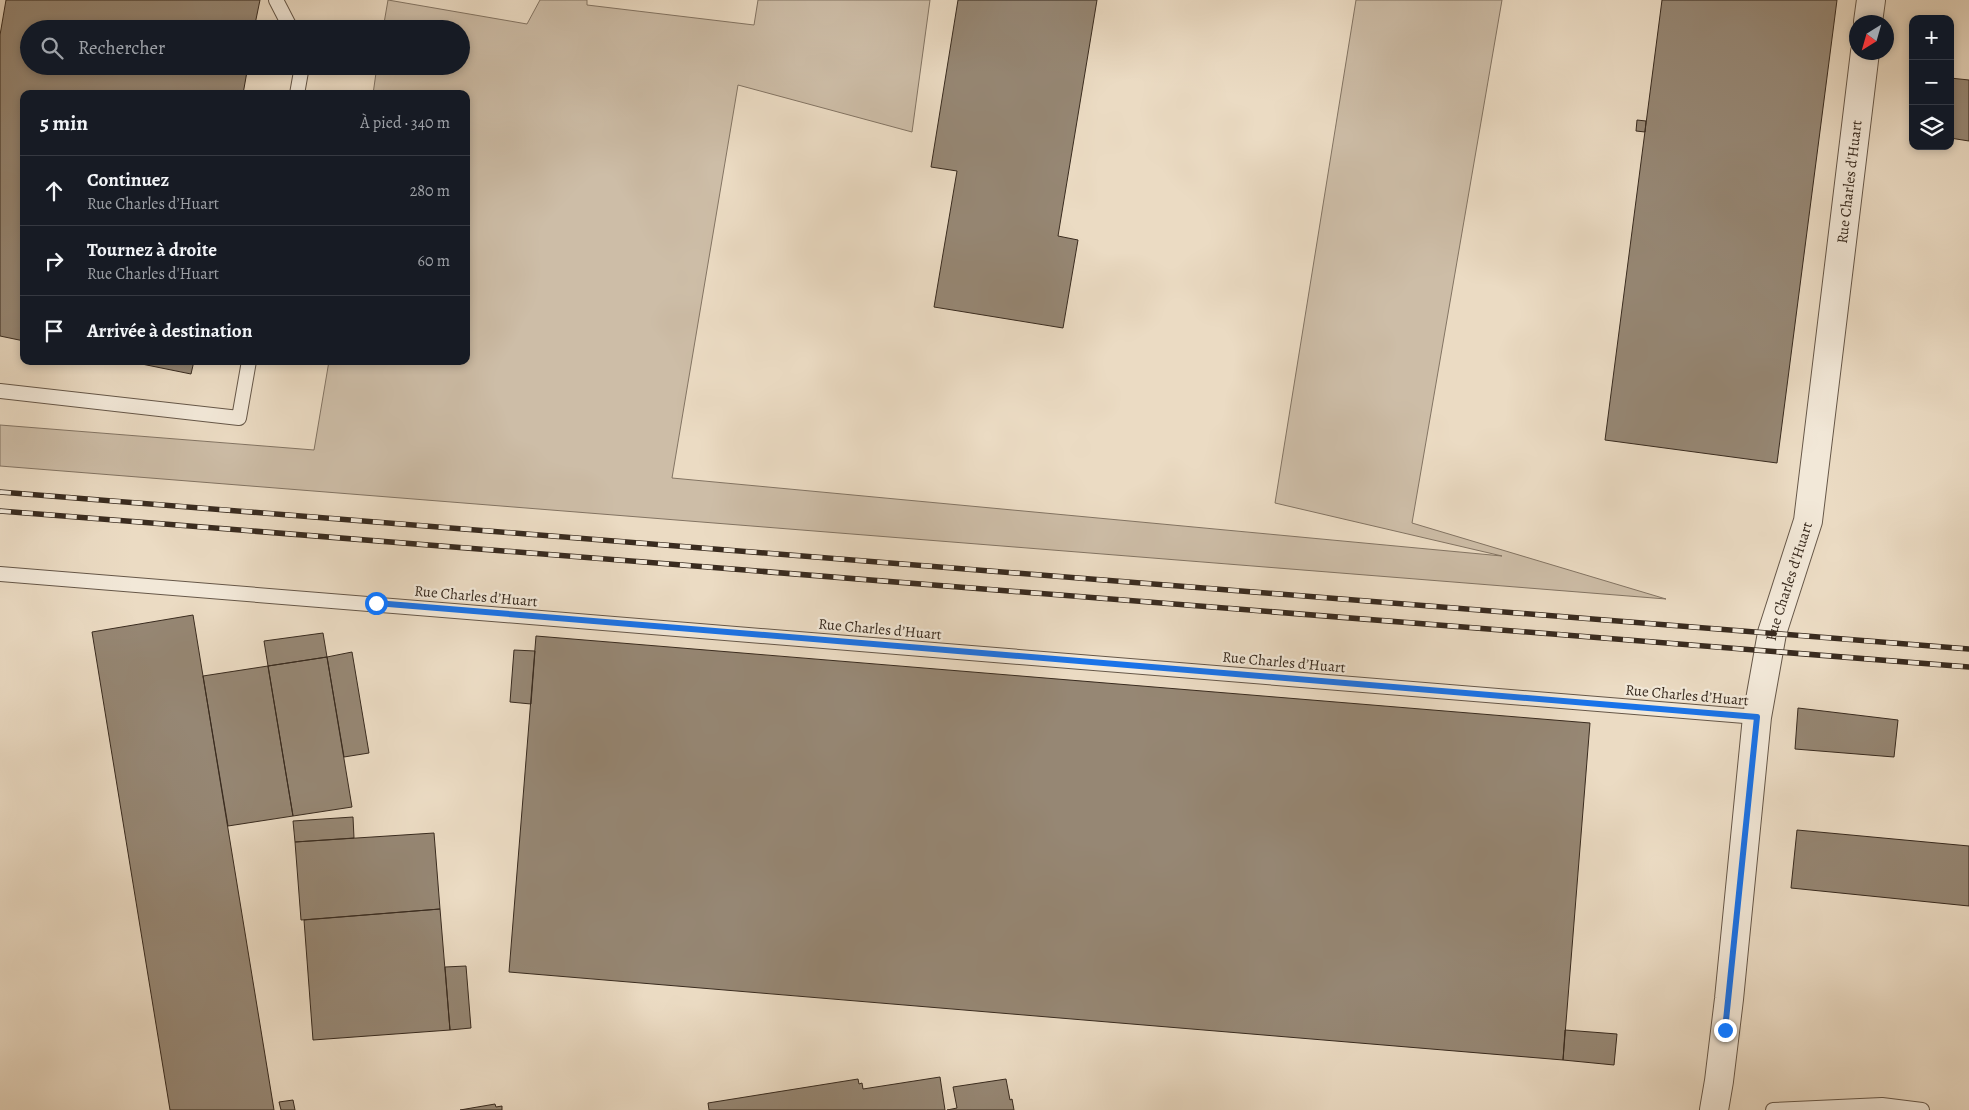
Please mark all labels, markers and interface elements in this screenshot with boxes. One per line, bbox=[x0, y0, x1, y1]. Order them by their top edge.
north arrow bbox=[1849, 15, 1894, 60]
map controls bbox=[1909, 15, 1954, 150]
button: + bbox=[1909, 15, 1954, 60]
search box bbox=[20, 20, 470, 75]
icon: search bbox=[38, 34, 66, 62]
text: Rechercher bbox=[78, 35, 165, 61]
button: − bbox=[1909, 60, 1954, 105]
button: layers bbox=[1909, 105, 1954, 150]
text: 5 min bbox=[40, 109, 88, 137]
text: À pied · 340 m bbox=[360, 112, 450, 134]
street label: Rue Charles d'Huart bbox=[1832, 119, 1867, 245]
text: Continuez bbox=[87, 167, 169, 193]
icon: ahead bbox=[40, 177, 68, 205]
text: 280 m bbox=[410, 180, 450, 202]
text: Rue Charles d’Huart bbox=[87, 193, 219, 215]
text: Tournez à droite bbox=[87, 237, 217, 263]
icon: right bbox=[40, 247, 68, 275]
text: 60 m bbox=[418, 250, 450, 272]
text: Rue Charles d'Huart bbox=[87, 263, 219, 285]
icon: arrive bbox=[40, 317, 68, 345]
text: Arrivée à destination bbox=[87, 318, 252, 344]
street label: Rue Charles d'Huart bbox=[1761, 519, 1817, 642]
street label: Rue Charles d’Huart bbox=[413, 581, 539, 611]
route start bbox=[365, 592, 388, 615]
street label: Rue Charles d’Huart bbox=[817, 614, 943, 644]
street label: Rue Charles d’Huart bbox=[1221, 647, 1347, 677]
street label: Rue Charles d’Huart bbox=[1624, 680, 1750, 710]
route end bbox=[1714, 1019, 1737, 1042]

